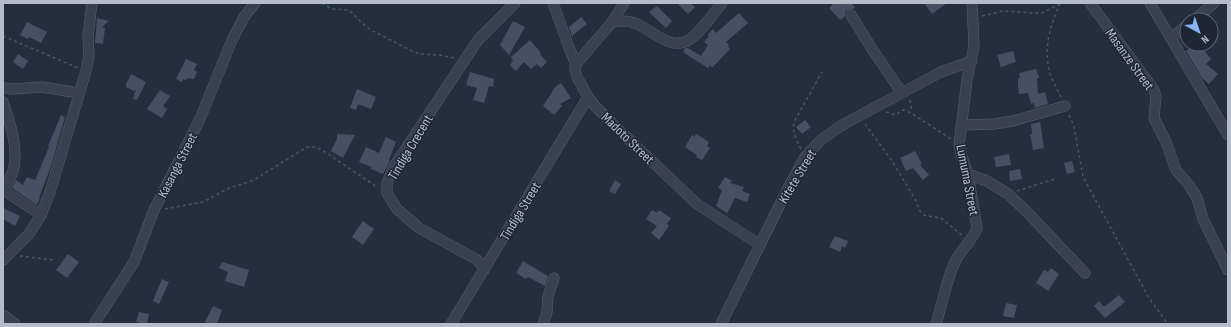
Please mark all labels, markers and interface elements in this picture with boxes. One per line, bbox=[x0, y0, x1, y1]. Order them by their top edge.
north arrow bbox=[1179, 12, 1219, 52]
street label: Masanze Street bbox=[1101, 25, 1158, 94]
text: N bbox=[1199, 32, 1212, 46]
street label: Madoto Street bbox=[598, 109, 658, 168]
street label: Tindiga Crecent bbox=[384, 111, 437, 183]
street label: Kasanga Street bbox=[154, 130, 201, 201]
street label: Lumuma Street bbox=[952, 143, 983, 217]
street label: Kitete Street bbox=[775, 146, 820, 206]
street label: Tindiga Street bbox=[496, 179, 545, 244]

